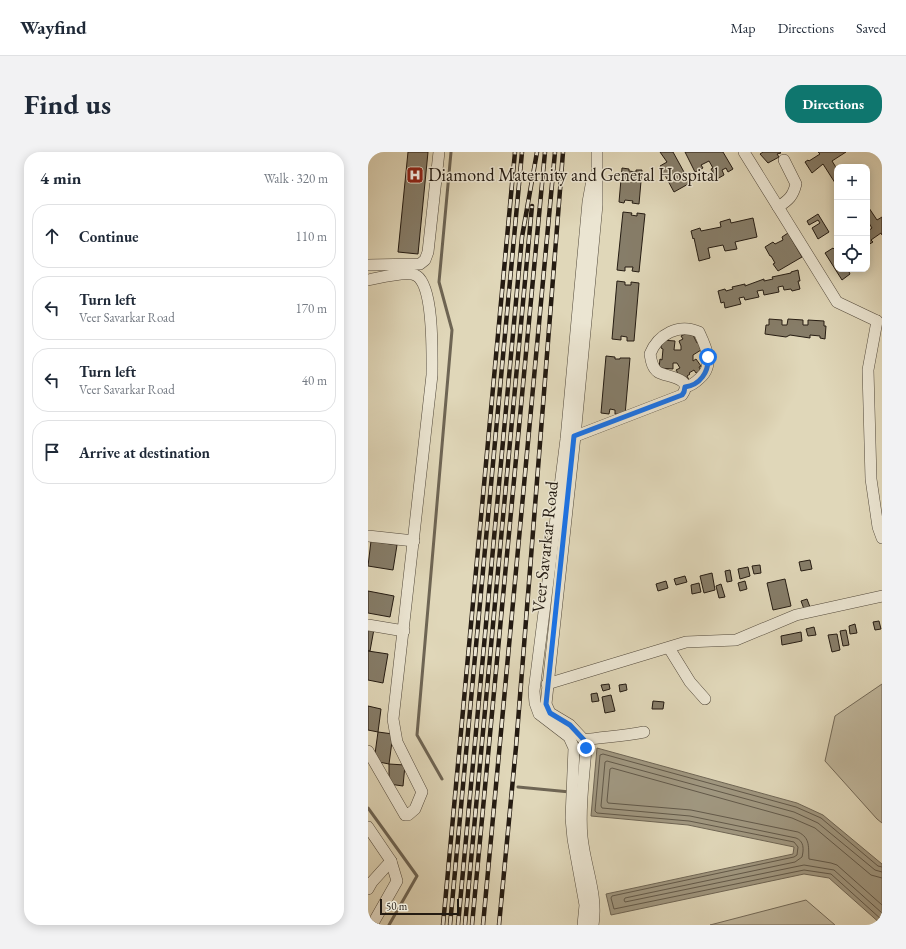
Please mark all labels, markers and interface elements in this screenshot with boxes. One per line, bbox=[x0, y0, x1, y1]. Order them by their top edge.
text: Wayfind bbox=[20, 15, 87, 40]
text: Map bbox=[730, 19, 756, 37]
text: Directions bbox=[778, 19, 834, 37]
text: Saved bbox=[856, 19, 886, 37]
button: Directions bbox=[785, 85, 882, 123]
text: Find us bbox=[24, 86, 111, 122]
place label: Diamond Maternity and General Hospital bbox=[428, 163, 718, 186]
map controls bbox=[834, 164, 870, 272]
button: + bbox=[834, 164, 870, 200]
hospital icon: Diamond Maternity and General Hospital bbox=[405, 165, 425, 185]
text: 4 min bbox=[40, 167, 81, 189]
text: Walk · 320 m bbox=[264, 170, 328, 187]
button: − bbox=[834, 200, 870, 236]
icon: ahead bbox=[41, 225, 63, 247]
text: Continue bbox=[79, 227, 139, 246]
text: 110 m bbox=[296, 228, 327, 245]
button: locate bbox=[834, 236, 870, 272]
text: Turn left bbox=[79, 290, 136, 309]
icon: left bbox=[41, 297, 63, 319]
text: 170 m bbox=[296, 300, 327, 317]
text: Veer Savarkar Road bbox=[79, 309, 175, 326]
route start bbox=[699, 348, 717, 366]
text: Turn left bbox=[79, 362, 136, 381]
icon: left bbox=[41, 369, 63, 391]
text: 40 m bbox=[302, 372, 327, 389]
text: Veer Savarkar Road bbox=[79, 381, 175, 398]
icon: arrive bbox=[41, 441, 63, 463]
text: Arrive at destination bbox=[79, 443, 210, 462]
street label: Veer Savarkar Road bbox=[526, 479, 563, 614]
route end bbox=[577, 739, 595, 757]
scale bar bbox=[380, 897, 459, 916]
text: 50 m bbox=[386, 899, 407, 913]

